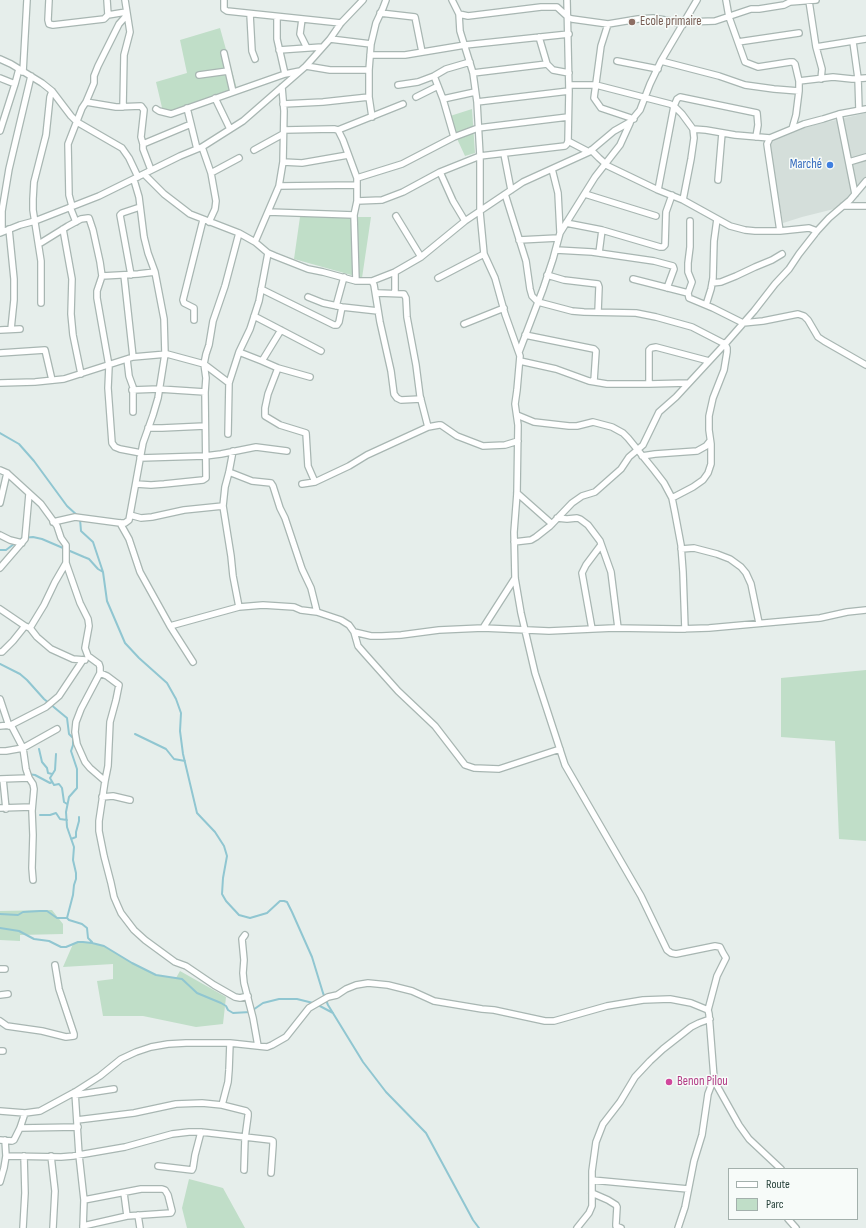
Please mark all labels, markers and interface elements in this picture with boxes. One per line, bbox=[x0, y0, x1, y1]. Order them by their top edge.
place label: Ecole primaire bbox=[640, 14, 702, 30]
marker: Ecole primaire bbox=[627, 17, 637, 27]
place label: Marché bbox=[790, 157, 822, 173]
marker: Marché bbox=[825, 160, 835, 170]
place label: Benon Pilou bbox=[677, 1074, 728, 1090]
marker: Benon Pilou bbox=[664, 1077, 674, 1087]
legend bbox=[728, 1168, 858, 1220]
text: Route bbox=[766, 1177, 790, 1192]
text: Parc bbox=[766, 1197, 784, 1212]

